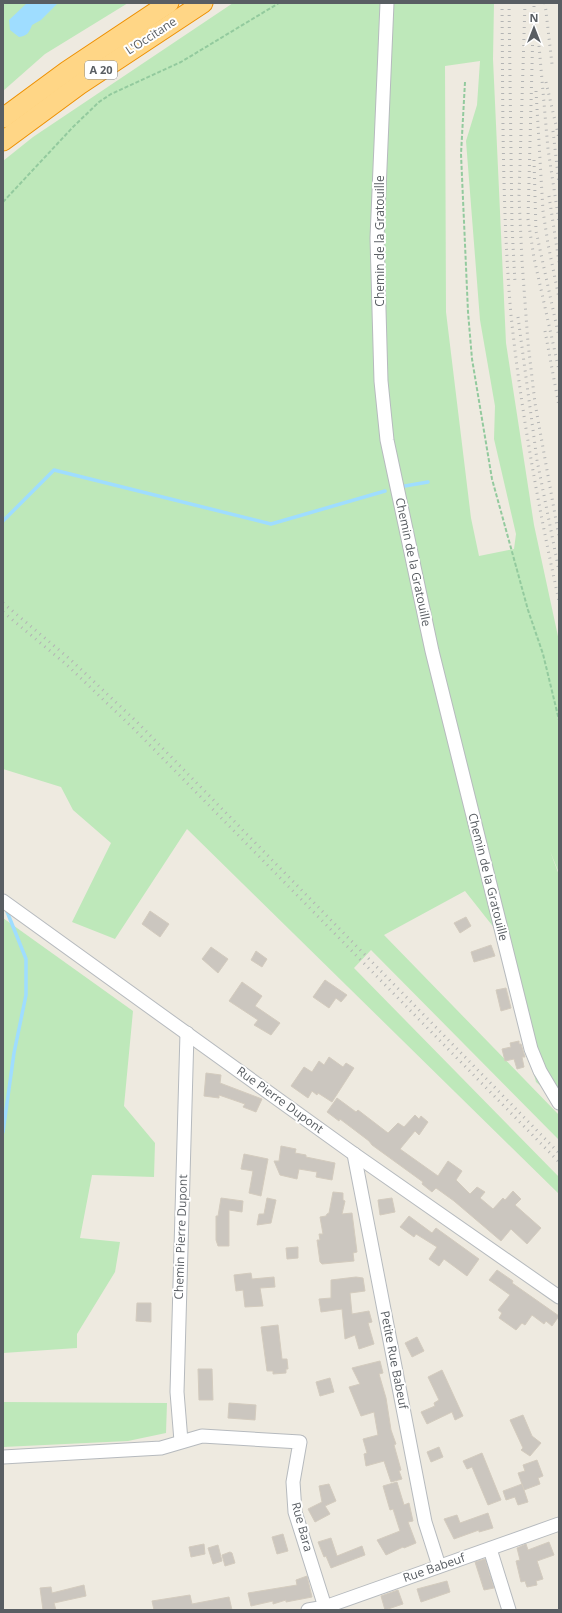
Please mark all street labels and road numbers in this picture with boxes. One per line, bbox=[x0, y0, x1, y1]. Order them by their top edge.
street label: L'Occitane bbox=[122, 13, 180, 58]
road number: A 20 bbox=[85, 61, 117, 79]
street label: Chemin de la Gratouille bbox=[371, 175, 388, 307]
street label: Chemin de la Gratouille bbox=[392, 496, 436, 628]
street label: Chemin de la Gratouille bbox=[464, 811, 513, 943]
street label: Rue Pierre Dupont bbox=[233, 1062, 327, 1137]
street label: Chemin Pierre Dupont bbox=[170, 1174, 191, 1300]
street label: Petite Rue Babeuf bbox=[377, 1309, 413, 1412]
street label: Rue Bara bbox=[288, 1500, 317, 1554]
street label: Rue Babeuf bbox=[401, 1549, 468, 1586]

